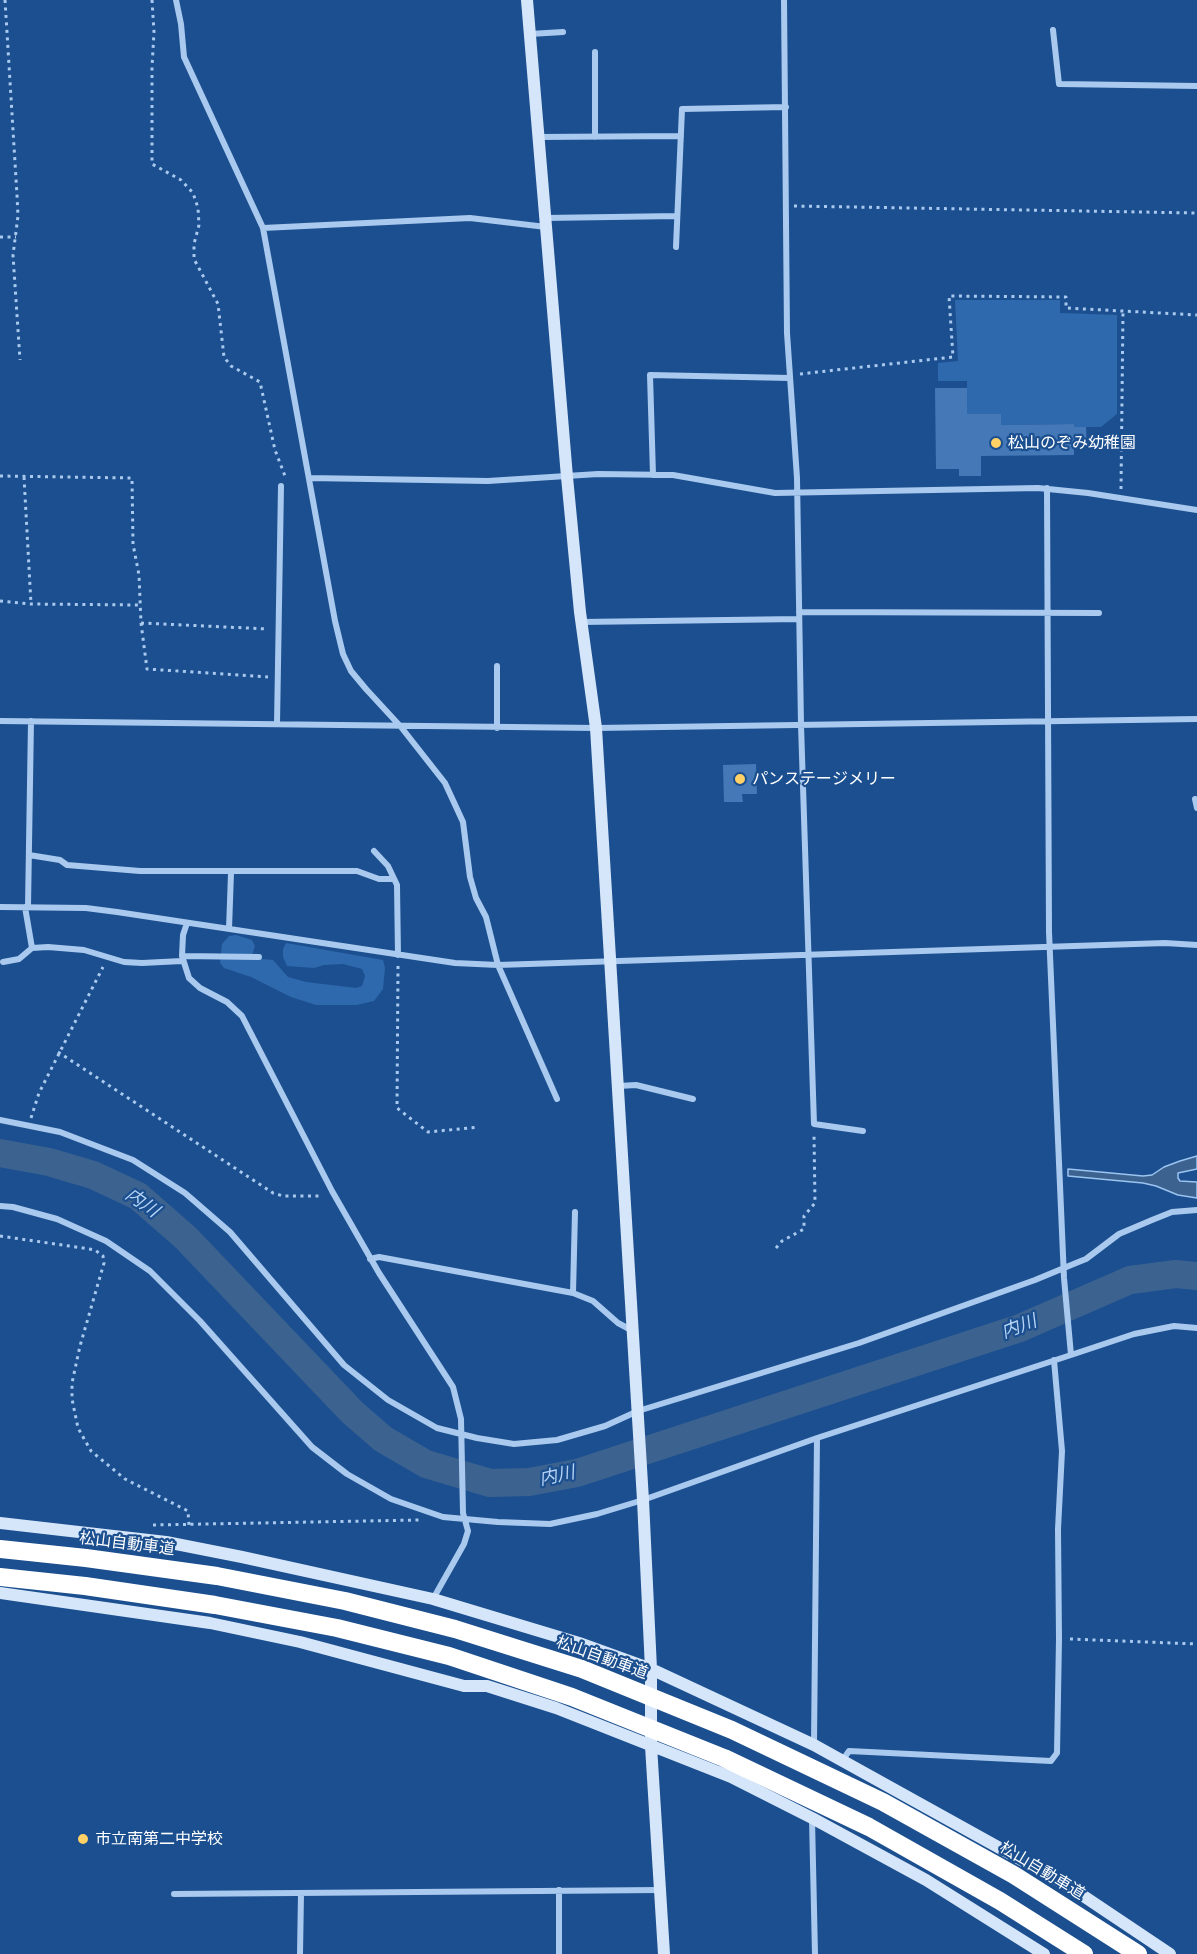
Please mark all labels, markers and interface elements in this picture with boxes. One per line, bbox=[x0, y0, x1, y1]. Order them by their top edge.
place label: 松山のぞみ幼稚園 bbox=[1008, 433, 1136, 453]
marker: 松山のぞみ幼稚園 bbox=[989, 436, 1003, 450]
place label: パンステージメリー bbox=[752, 769, 896, 789]
marker: パンステージメリー bbox=[733, 772, 747, 786]
water label: 内川 bbox=[121, 1184, 163, 1222]
water label: 内川 bbox=[998, 1310, 1040, 1344]
water label: 内川 bbox=[537, 1462, 577, 1490]
street label: 松山自動車道 bbox=[78, 1529, 176, 1559]
street label: 松山自動車道 bbox=[554, 1633, 650, 1683]
place label: 市立南第二中学校 bbox=[95, 1829, 223, 1849]
marker: 市立南第二中学校 bbox=[76, 1832, 90, 1846]
street label: 松山自動車道 bbox=[996, 1838, 1088, 1904]

